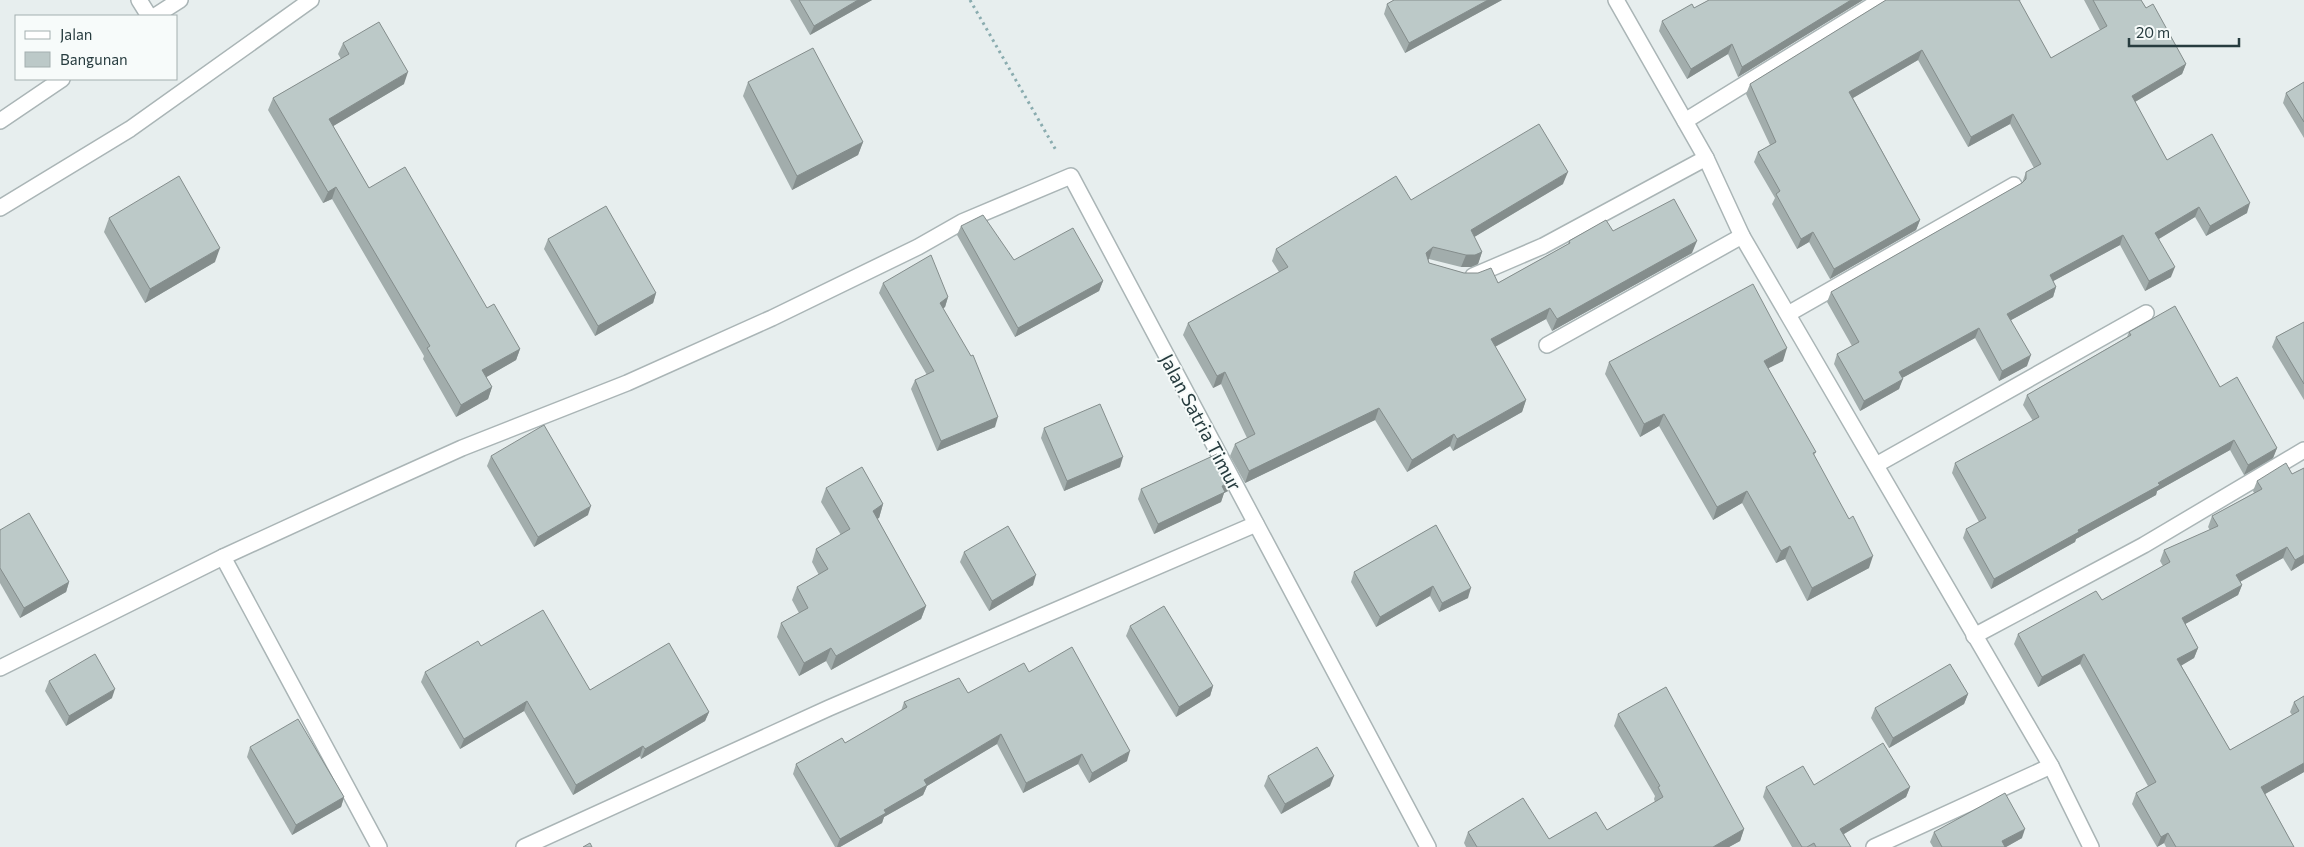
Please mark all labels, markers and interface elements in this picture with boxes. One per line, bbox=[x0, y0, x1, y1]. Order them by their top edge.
legend bbox=[15, 15, 178, 80]
scale bar bbox=[2129, 15, 2239, 47]
text: 20 m bbox=[2136, 23, 2170, 41]
text: Jalan bbox=[60, 25, 92, 43]
text: Bangunan bbox=[60, 50, 128, 68]
street label: Jalan Satria Timur bbox=[1156, 349, 1247, 494]

